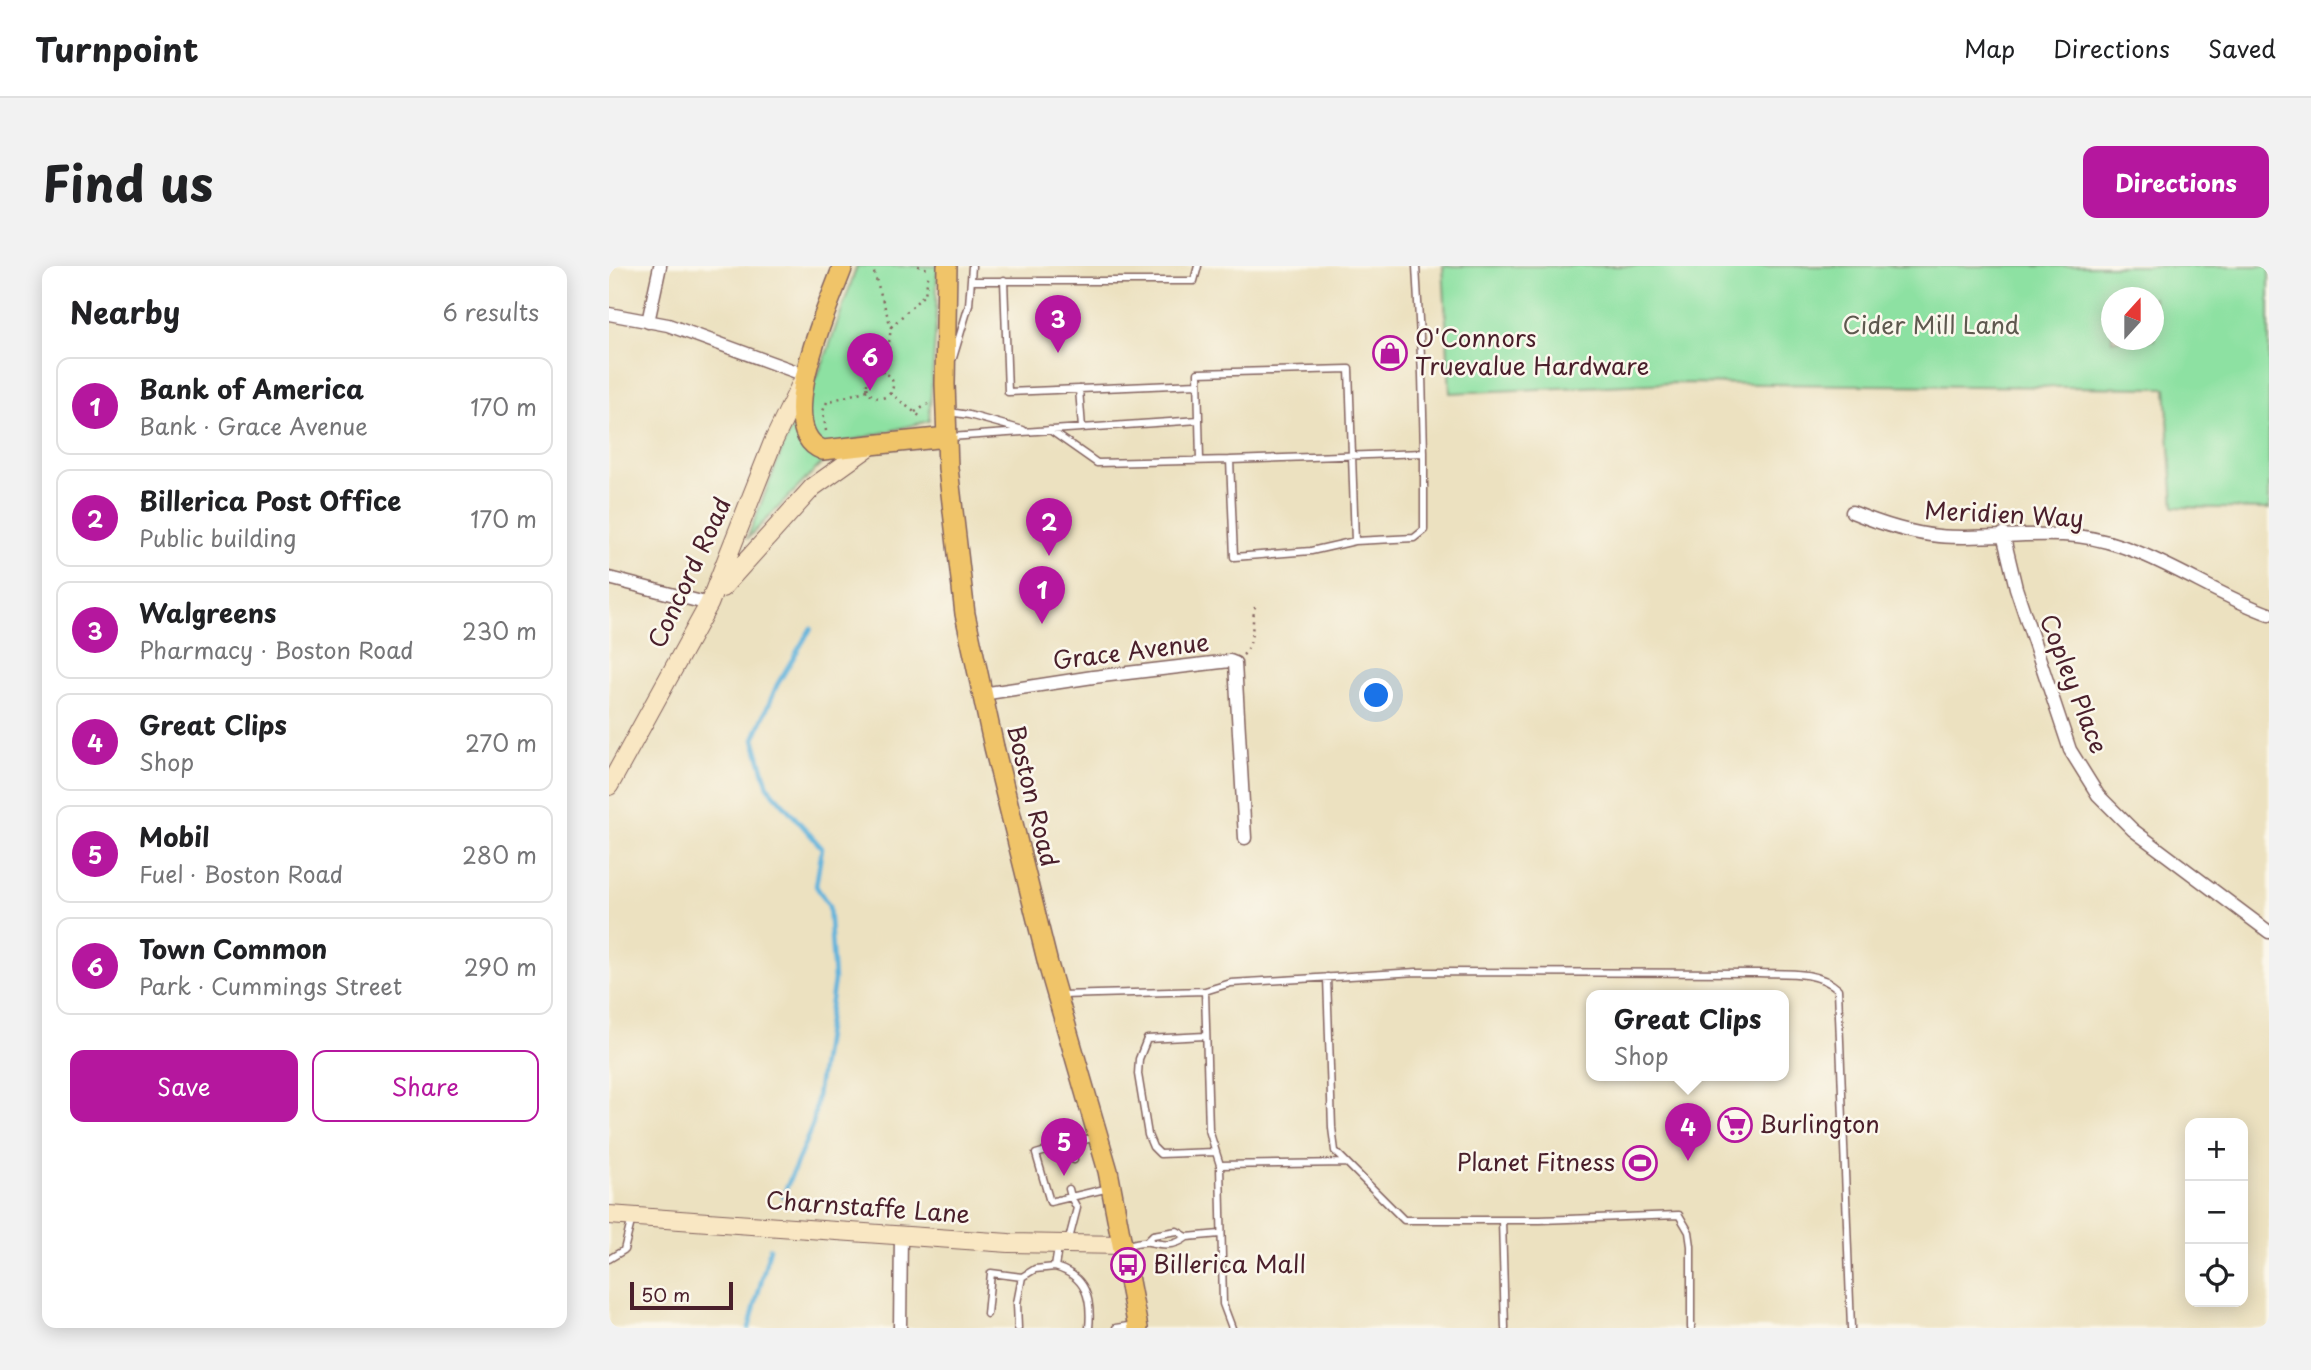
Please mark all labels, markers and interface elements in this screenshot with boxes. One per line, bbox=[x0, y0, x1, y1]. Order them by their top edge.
text: Turnpoint bbox=[35, 23, 199, 73]
text: Map bbox=[1964, 30, 2015, 66]
text: Directions bbox=[2053, 30, 2170, 66]
text: Saved bbox=[2208, 30, 2276, 66]
text: Find us bbox=[42, 145, 213, 219]
button: Directions bbox=[2083, 146, 2269, 218]
north arrow bbox=[2101, 287, 2164, 350]
text: Nearby bbox=[70, 289, 180, 334]
text: 6 results bbox=[443, 294, 539, 329]
pin: 3 bbox=[1035, 295, 1081, 353]
park label: Cider Mill Land bbox=[1843, 306, 2020, 342]
place label: O'Connors Truevalue Hardware bbox=[1415, 319, 1649, 383]
pin: 6 bbox=[847, 333, 893, 391]
shop icon: O'Connors Truevalue Hardware bbox=[1371, 334, 1409, 372]
text: Bank of America bbox=[139, 369, 364, 408]
text: 1 bbox=[90, 389, 101, 424]
text: 170 m bbox=[470, 389, 537, 424]
text: Bank · Grace Avenue bbox=[139, 408, 368, 443]
text: Billerica Post Office bbox=[139, 481, 401, 520]
street label: Concord Road bbox=[637, 491, 739, 653]
street label: Meridien Way bbox=[1924, 491, 2085, 535]
pin: 2 bbox=[1026, 498, 1072, 556]
text: 2 bbox=[87, 501, 103, 536]
text: 170 m bbox=[470, 501, 537, 536]
text: Public building bbox=[139, 520, 296, 555]
pin: 1 bbox=[1019, 566, 1065, 624]
text: Walgreens bbox=[139, 593, 276, 632]
street label: Copley Place bbox=[2032, 608, 2118, 758]
text: 3 bbox=[87, 613, 103, 648]
text: 230 m bbox=[462, 613, 537, 648]
street label: Grace Avenue bbox=[1051, 623, 1211, 677]
text: Pharmacy · Boston Road bbox=[139, 632, 414, 667]
your location bbox=[1359, 678, 1393, 712]
text: Great Clips bbox=[139, 705, 287, 744]
street label: Boston Road bbox=[999, 721, 1069, 870]
text: 4 bbox=[87, 725, 103, 760]
text: 270 m bbox=[465, 725, 537, 760]
text: Shop bbox=[139, 744, 194, 779]
text: Mobil bbox=[139, 817, 209, 856]
text: 5 bbox=[88, 837, 102, 872]
text: 280 m bbox=[462, 837, 537, 872]
text: Fuel · Boston Road bbox=[139, 856, 343, 891]
text: Town Common bbox=[139, 929, 327, 968]
text: 6 bbox=[87, 949, 103, 984]
text: 290 m bbox=[464, 949, 537, 984]
text: Park · Cummings Street bbox=[139, 968, 402, 1003]
popup bbox=[1586, 990, 1789, 1081]
text: Great Clips bbox=[1614, 999, 1761, 1038]
text: Shop bbox=[1614, 1038, 1669, 1073]
button: Save bbox=[70, 1050, 298, 1122]
button: Share bbox=[312, 1050, 539, 1122]
pin: 4 bbox=[1665, 1103, 1711, 1161]
place label: Burlington bbox=[1759, 1105, 1880, 1141]
supermarket icon: Burlington bbox=[1716, 1106, 1754, 1144]
pin: 5 bbox=[1041, 1118, 1087, 1176]
map controls bbox=[2185, 1118, 2248, 1307]
button: + bbox=[2185, 1118, 2248, 1181]
place label: Planet Fitness bbox=[1457, 1143, 1615, 1179]
sports icon: Planet Fitness bbox=[1621, 1144, 1659, 1182]
street label: Charnstaffe Lane bbox=[765, 1181, 972, 1231]
button: − bbox=[2185, 1181, 2248, 1244]
button: locate bbox=[2185, 1244, 2248, 1307]
place label: Billerica Mall bbox=[1153, 1245, 1306, 1281]
bus stop icon: Billerica Mall bbox=[1109, 1246, 1147, 1284]
scale bar bbox=[630, 1279, 733, 1311]
text: 50 m bbox=[641, 1280, 690, 1308]

